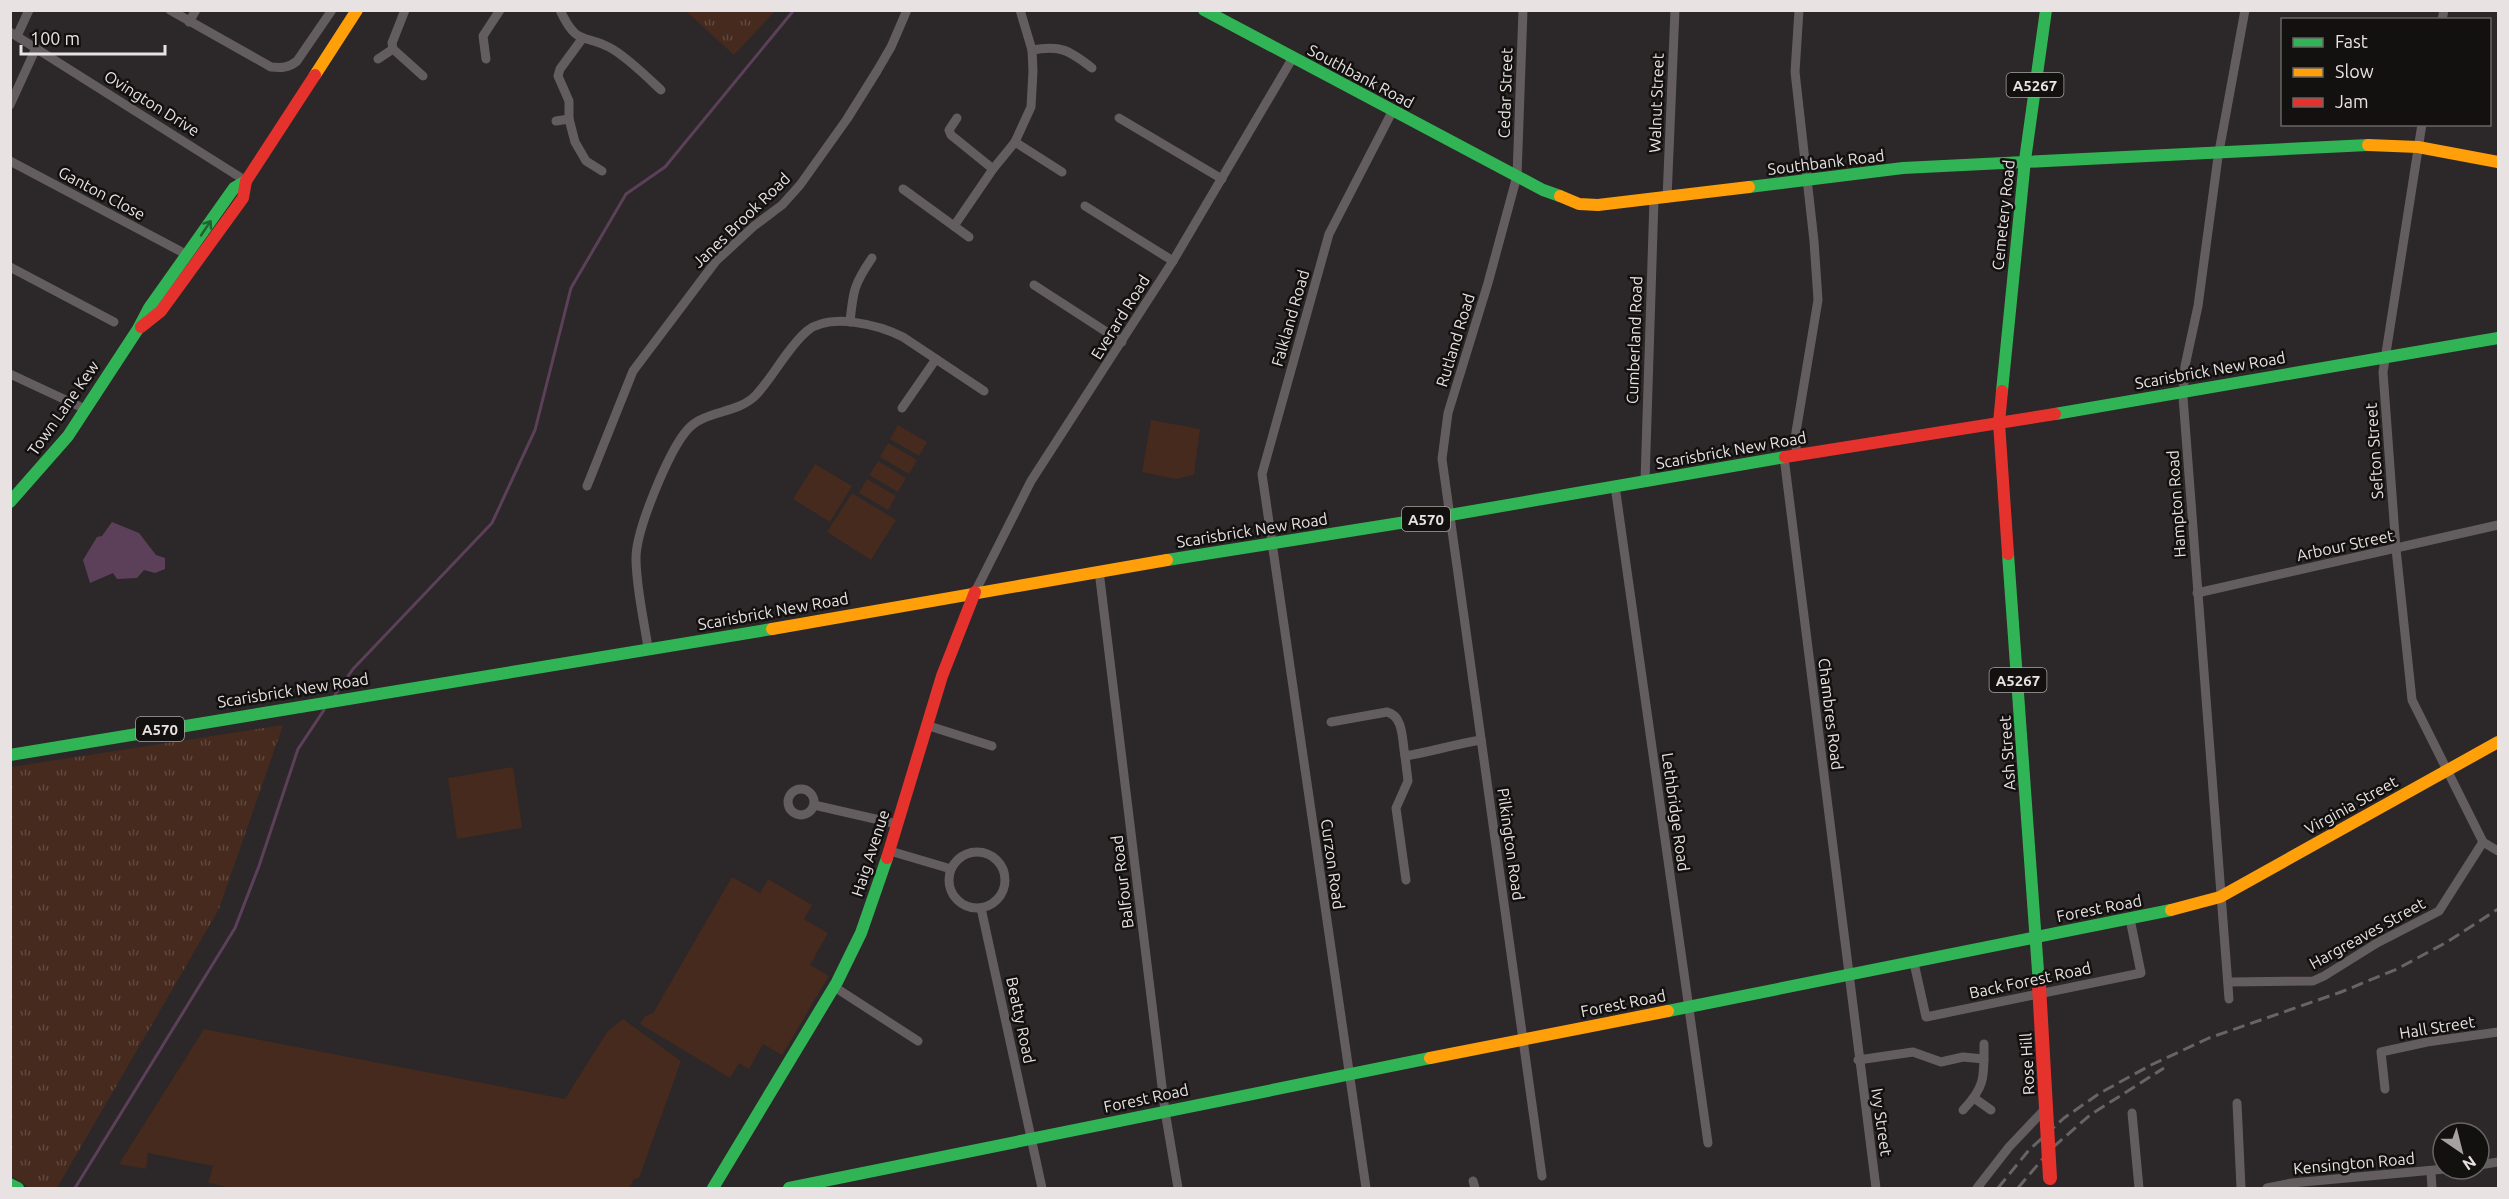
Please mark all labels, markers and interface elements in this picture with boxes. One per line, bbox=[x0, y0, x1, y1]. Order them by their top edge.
scale bar bbox=[21, 18, 165, 56]
legend bbox=[2281, 18, 2491, 126]
text: 100 m bbox=[30, 28, 80, 48]
text: Fast bbox=[2335, 31, 2368, 51]
street label: Southbank Road bbox=[1305, 40, 1417, 112]
street label: Cedar Street bbox=[1494, 47, 1516, 139]
street label: Walnut Street bbox=[1645, 52, 1667, 153]
text: Slow bbox=[2335, 61, 2374, 81]
street label: Ovington Drive bbox=[101, 67, 203, 139]
road number: A5267 bbox=[2006, 73, 2064, 97]
text: Jam bbox=[2335, 91, 2369, 111]
street label: Southbank Road bbox=[1767, 146, 1885, 178]
street label: Cemetery Road bbox=[1988, 159, 2018, 271]
street label: Ganton Close bbox=[56, 163, 148, 223]
street label: Janes Brook Road bbox=[689, 169, 793, 271]
one-way arrow bbox=[200, 220, 212, 237]
street label: Falkland Road bbox=[1268, 268, 1312, 368]
street label: Everard Road bbox=[1087, 272, 1153, 362]
street label: Cumberland Road bbox=[1623, 276, 1645, 404]
street label: Rutland Road bbox=[1432, 291, 1478, 389]
street label: Scarisbrick New Road bbox=[2133, 348, 2287, 392]
street label: Town Lane Kew bbox=[24, 357, 103, 459]
street label: Sefton Street bbox=[2362, 402, 2386, 500]
street label: Scarisbrick New Road bbox=[1654, 428, 1808, 472]
street label: Hampton Road bbox=[2163, 450, 2189, 558]
road number: A570 bbox=[1402, 507, 1450, 531]
street label: Scarisbrick New Road bbox=[1175, 509, 1329, 551]
street label: Arbour Street bbox=[2295, 526, 2396, 564]
street label: Scarisbrick New Road bbox=[696, 589, 850, 633]
street label: Chambres Road bbox=[1815, 657, 1847, 771]
road number: A5267 bbox=[1990, 668, 2046, 692]
street label: Scarisbrick New Road bbox=[216, 669, 370, 711]
street label: Ash Street bbox=[1995, 714, 2019, 791]
road number: A570 bbox=[136, 717, 184, 741]
street label: Lethbridge Road bbox=[1659, 752, 1693, 872]
street label: Virginia Street bbox=[2301, 772, 2401, 838]
street label: Pilkington Road bbox=[1494, 787, 1528, 901]
street label: Haig Avenue bbox=[848, 807, 892, 899]
street label: Curzon Road bbox=[1318, 818, 1348, 910]
street label: Balfour Road bbox=[1107, 834, 1137, 930]
street label: Forest Road bbox=[2055, 891, 2143, 925]
street label: Hargreaves Street bbox=[2306, 893, 2429, 972]
street label: Back Forest Road bbox=[1967, 958, 2093, 1002]
street label: Beatty Road bbox=[1003, 975, 1039, 1065]
street label: Forest Road bbox=[1579, 986, 1667, 1020]
street label: Hall Street bbox=[2398, 1012, 2477, 1042]
street label: Rose Hill bbox=[2016, 1032, 2038, 1096]
street label: Forest Road bbox=[1102, 1080, 1190, 1116]
street label: Ivy Street bbox=[1868, 1087, 1896, 1158]
north arrow bbox=[2431, 1121, 2491, 1181]
street label: Kensington Road bbox=[2292, 1149, 2416, 1177]
text: N bbox=[2460, 1152, 2480, 1174]

